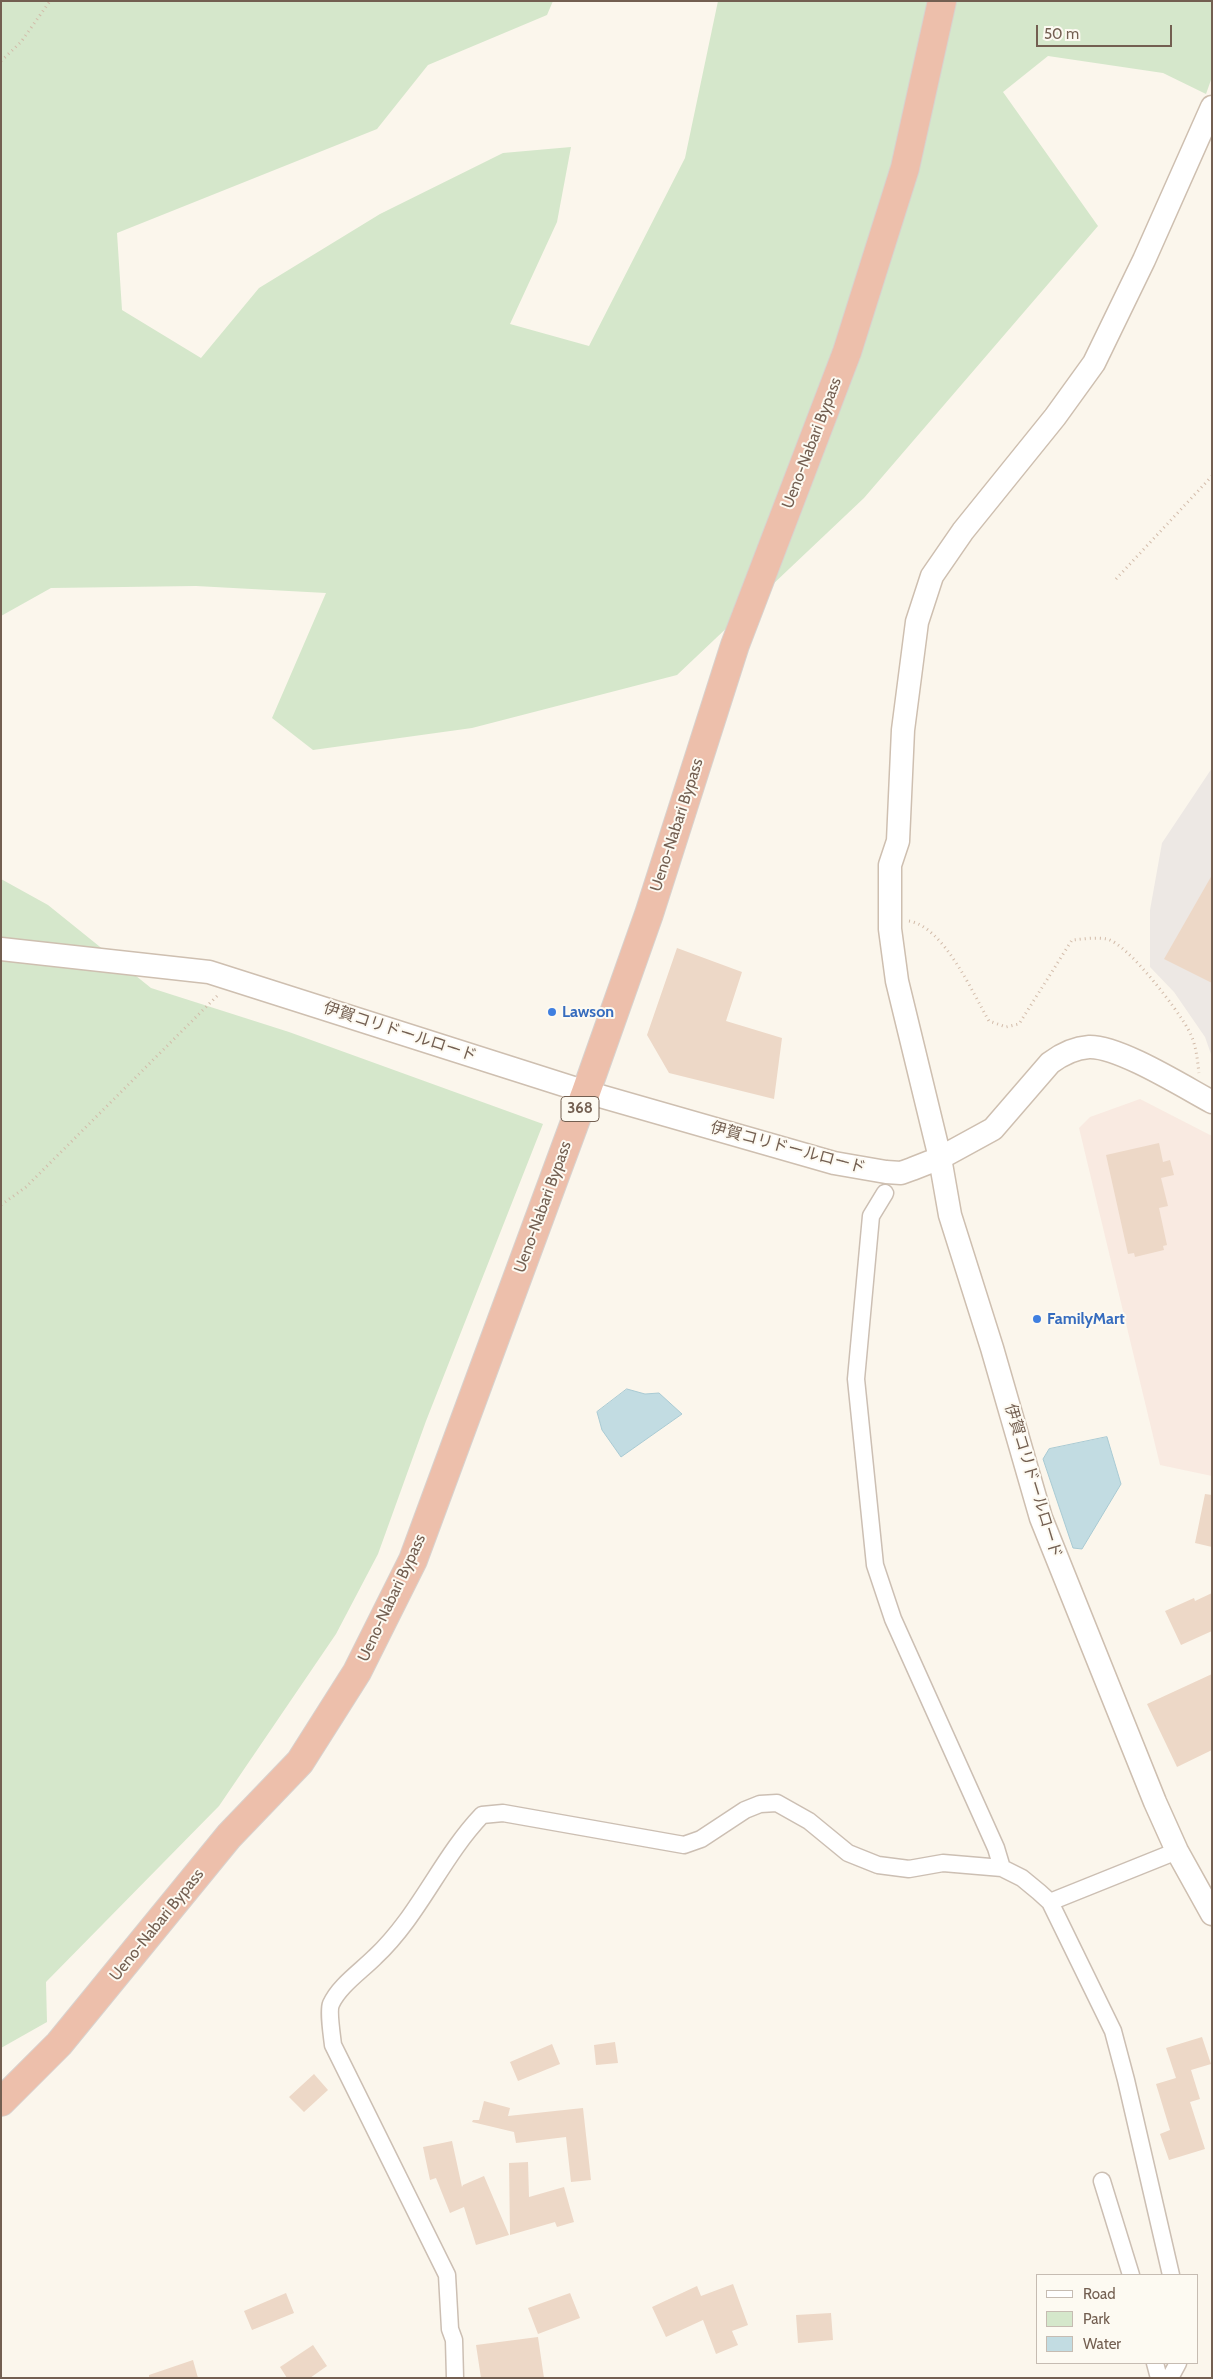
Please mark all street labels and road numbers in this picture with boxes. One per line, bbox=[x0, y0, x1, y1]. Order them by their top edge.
street label: Ueno-Nabari Bypass bbox=[778, 375, 846, 511]
street label: Ueno-Nabari Bypass bbox=[646, 756, 708, 894]
street label: 伊賀コリドールロード bbox=[321, 998, 479, 1066]
road number: 368 bbox=[561, 1096, 599, 1122]
street label: 伊賀コリドールロード bbox=[708, 1118, 868, 1178]
street label: Ueno-Nabari Bypass bbox=[510, 1139, 576, 1275]
street label: 伊賀コリドールロード bbox=[1000, 1402, 1066, 1560]
street label: Ueno-Nabari Bypass bbox=[354, 1531, 430, 1665]
street label: Ueno-Nabari Bypass bbox=[106, 1865, 208, 1985]

